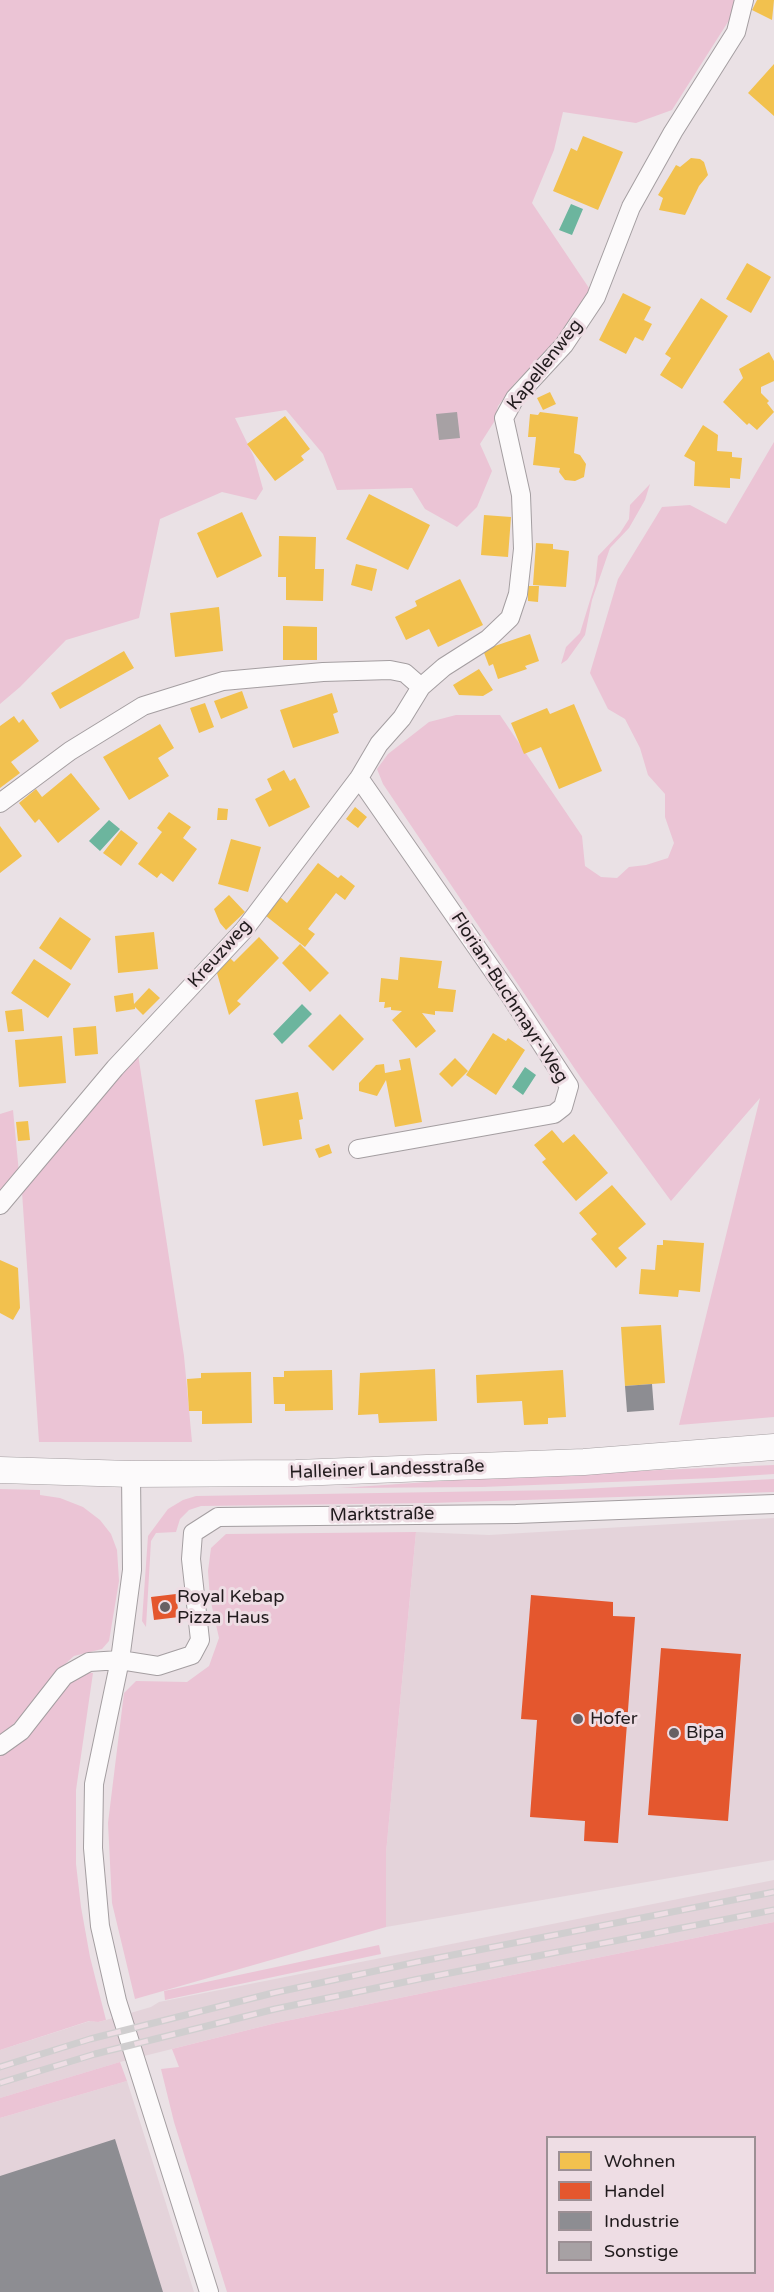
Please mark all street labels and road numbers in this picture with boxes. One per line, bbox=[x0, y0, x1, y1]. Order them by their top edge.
street label: Kapellenweg bbox=[503, 315, 587, 415]
street label: Florian-Buchmayr-Weg bbox=[446, 909, 572, 1087]
street label: Kreuzweg bbox=[184, 915, 256, 993]
street label: Halleiner Landesstraße bbox=[289, 1456, 485, 1484]
street label: Marktstraße bbox=[329, 1503, 435, 1527]

